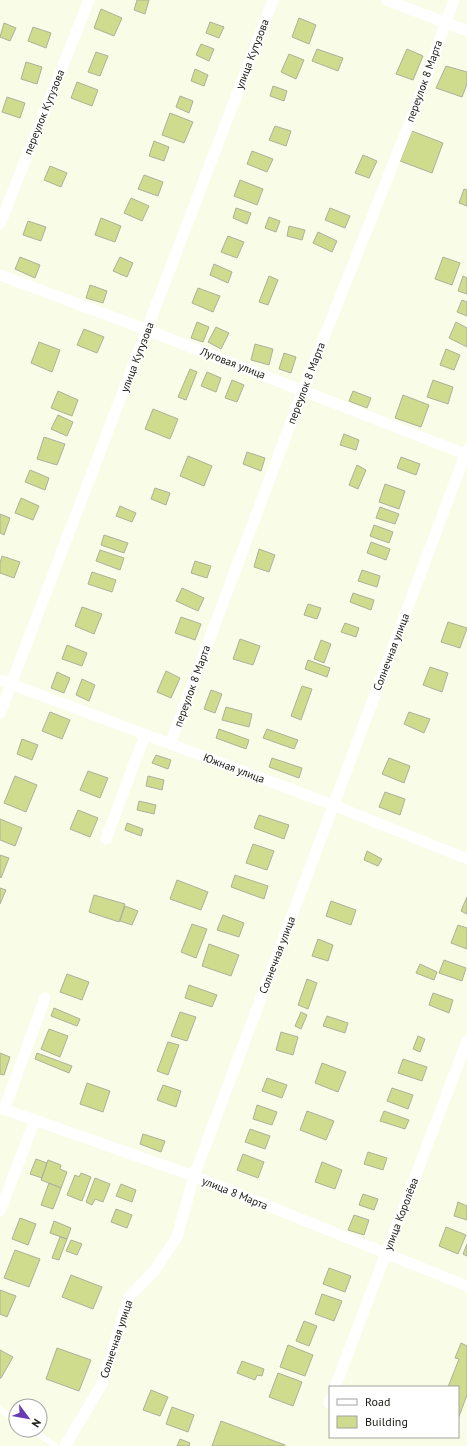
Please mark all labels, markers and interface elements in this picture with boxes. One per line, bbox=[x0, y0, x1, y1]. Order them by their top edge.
street label: улица Кутузова bbox=[232, 17, 272, 91]
street label: переулок 8 Марта bbox=[403, 38, 445, 124]
street label: переулок Кутузова bbox=[21, 67, 67, 157]
street label: улица Кутузова bbox=[117, 320, 157, 394]
street label: переулок 8 Марта bbox=[284, 340, 328, 426]
street label: Луговая улица bbox=[197, 344, 268, 382]
street label: Солнечная улица bbox=[370, 611, 412, 693]
street label: переулок 8 Марта bbox=[171, 643, 213, 729]
street label: Южная улица bbox=[201, 750, 267, 786]
street label: Солнечная улица bbox=[256, 914, 298, 996]
street label: улица 8 Марта bbox=[200, 1173, 270, 1213]
street label: улица Королёва bbox=[381, 1176, 421, 1252]
street label: Солнечная улица bbox=[97, 1298, 135, 1380]
legend bbox=[329, 1386, 459, 1438]
text: Road bbox=[365, 1394, 390, 1409]
north arrow bbox=[8, 1398, 48, 1438]
text: Building bbox=[365, 1414, 408, 1429]
text: N bbox=[29, 1417, 44, 1430]

